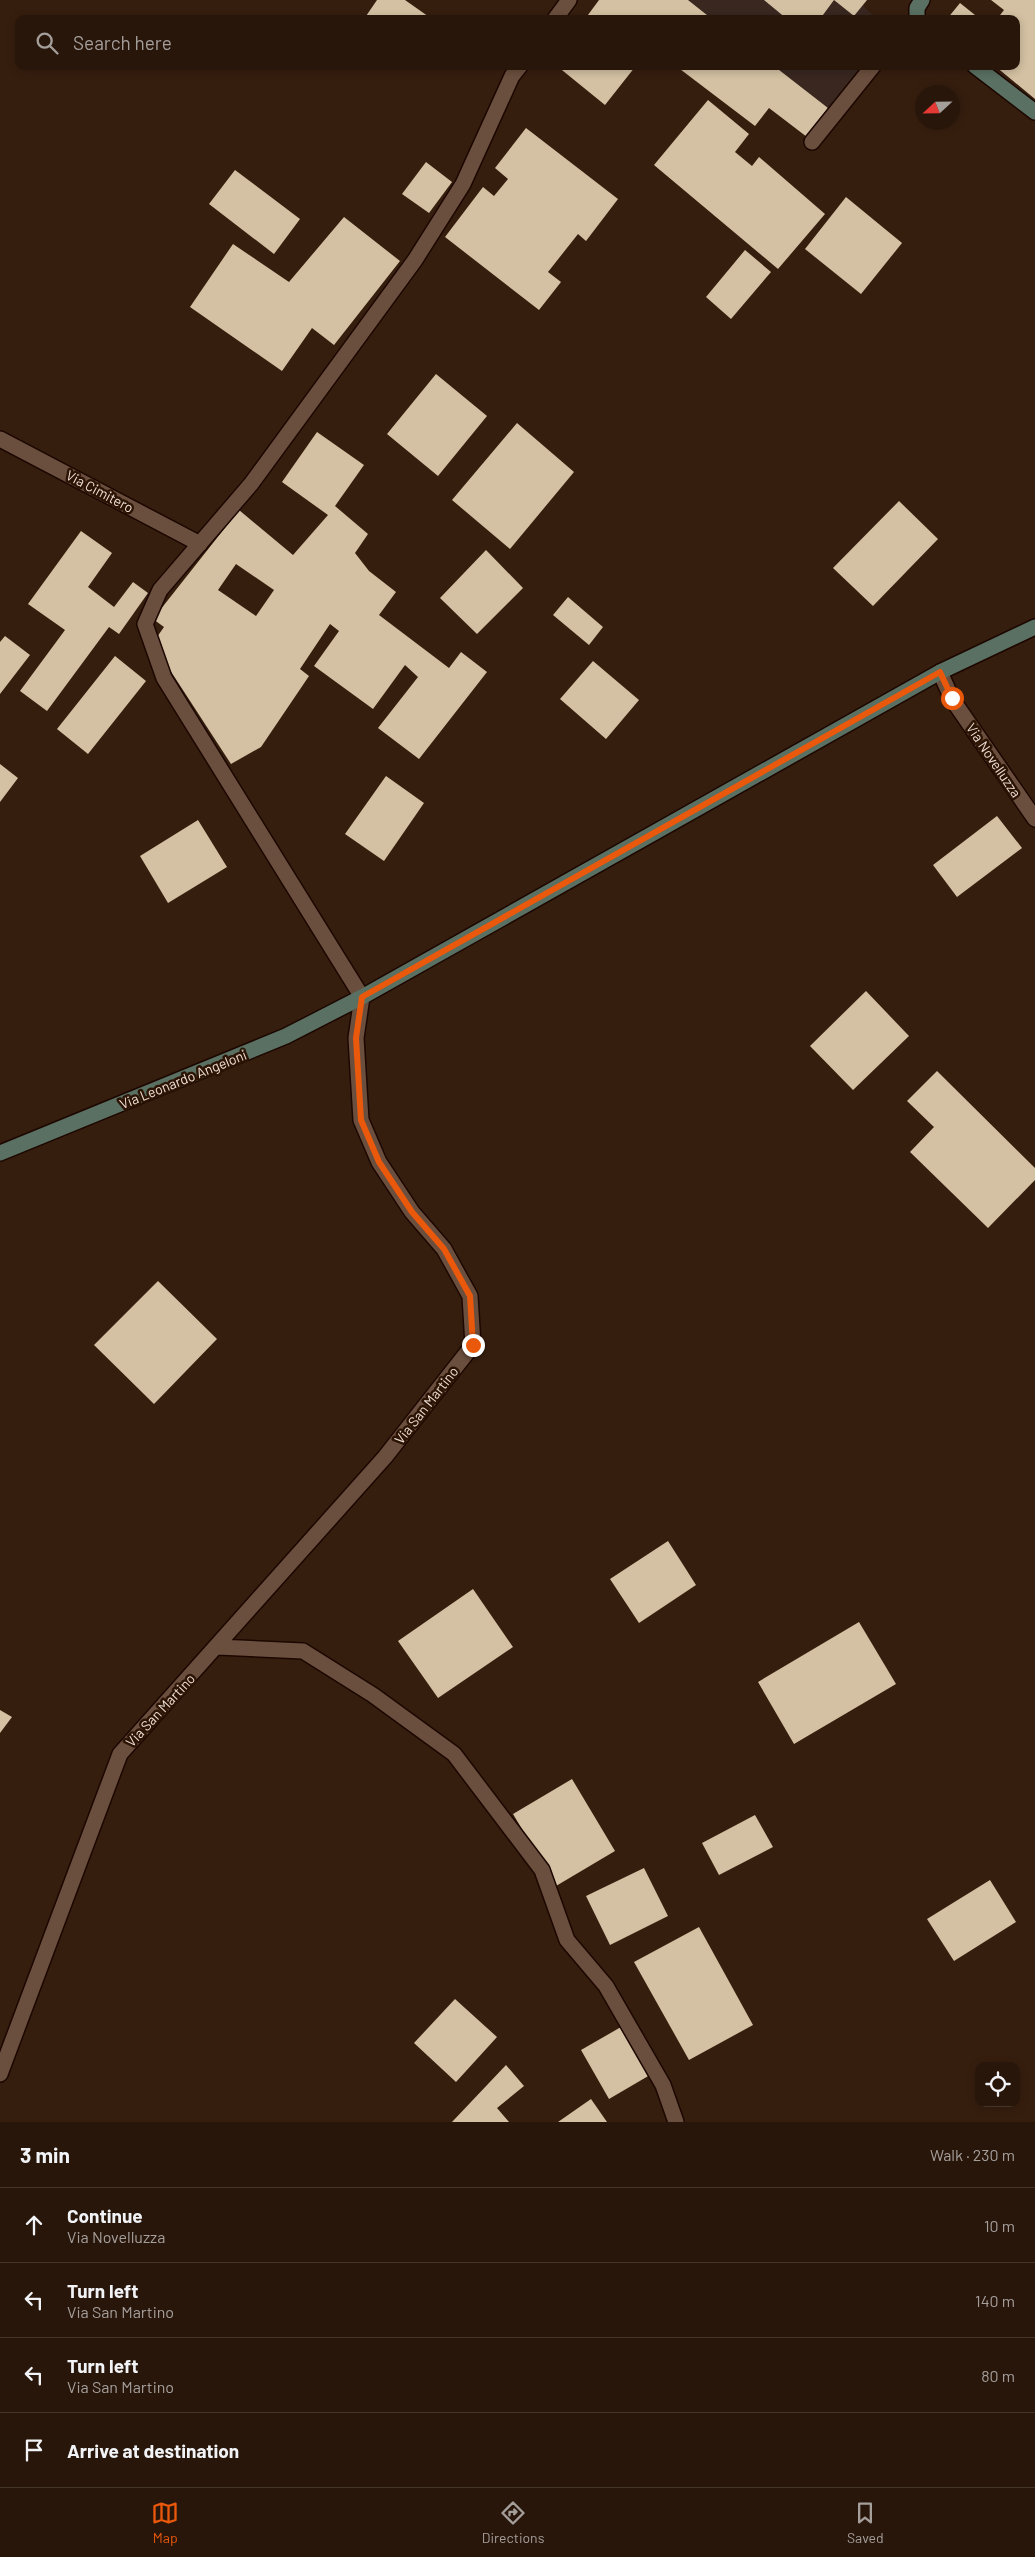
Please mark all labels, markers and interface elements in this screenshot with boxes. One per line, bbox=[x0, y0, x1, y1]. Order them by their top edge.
search box bbox=[15, 15, 1020, 70]
icon: search bbox=[33, 29, 61, 57]
text: Search here bbox=[73, 31, 172, 54]
north arrow bbox=[915, 85, 960, 130]
street label: Via Cimitero bbox=[63, 466, 137, 516]
route start bbox=[941, 687, 964, 710]
street label: Via Novelluzza bbox=[963, 720, 1025, 800]
street label: Via Leonardo Angeloni bbox=[117, 1046, 249, 1112]
route end bbox=[462, 1334, 485, 1357]
street label: Via San Martino bbox=[390, 1363, 462, 1447]
street label: Via San Martino bbox=[122, 1670, 198, 1750]
map controls bbox=[975, 2062, 1020, 2107]
button: locate bbox=[975, 2062, 1020, 2107]
text: 3 min bbox=[20, 2142, 70, 2167]
text: Walk · 230 m bbox=[930, 2145, 1015, 2164]
text: Continue bbox=[67, 2204, 143, 2227]
icon: ahead bbox=[20, 2211, 48, 2239]
text: 10 m bbox=[984, 2216, 1015, 2235]
text: Via Novelluzza bbox=[67, 2227, 165, 2246]
text: Turn left bbox=[67, 2279, 138, 2302]
icon: left bbox=[20, 2286, 48, 2314]
text: 140 m bbox=[975, 2291, 1015, 2310]
text: Via San Martino bbox=[67, 2302, 174, 2321]
text: Turn left bbox=[67, 2354, 138, 2377]
icon: left bbox=[20, 2361, 48, 2389]
text: 80 m bbox=[981, 2366, 1015, 2385]
text: Via San Martino bbox=[67, 2377, 174, 2396]
icon: arrive bbox=[20, 2436, 48, 2464]
text: Arrive at destination bbox=[67, 2439, 239, 2462]
tab: Map bbox=[151, 2499, 179, 2546]
tab: Directions bbox=[482, 2499, 544, 2546]
tab: Saved bbox=[847, 2499, 884, 2546]

